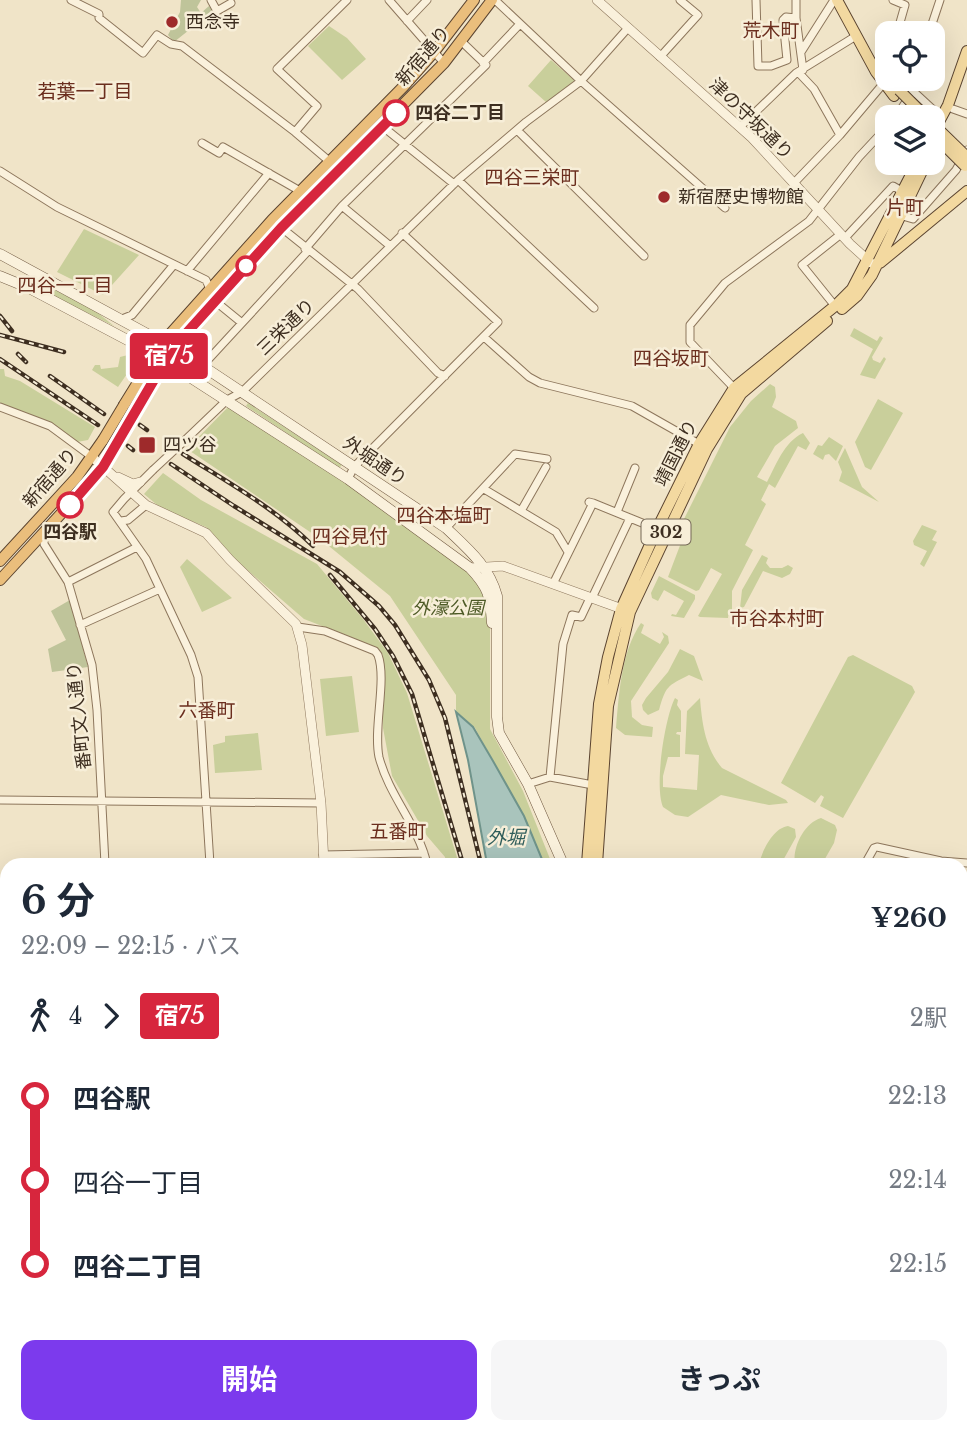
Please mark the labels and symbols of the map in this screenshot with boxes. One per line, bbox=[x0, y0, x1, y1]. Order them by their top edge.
place label: 西念寺 bbox=[186, 11, 240, 33]
marker: 西念寺 bbox=[164, 14, 180, 30]
district label: 荒木町 bbox=[742, 19, 800, 42]
street label: 新宿通り bbox=[391, 22, 455, 90]
street label: 津の守坂通り bbox=[705, 74, 797, 164]
district label: 若葉一丁目 bbox=[37, 80, 133, 103]
marker: 四谷二丁目 bbox=[383, 100, 409, 126]
place label: 四谷二丁目 bbox=[415, 102, 505, 124]
district label: 四谷三栄町 bbox=[484, 166, 580, 189]
place label: 新宿歴史博物館 bbox=[678, 186, 804, 208]
marker: 新宿歴史博物館 bbox=[656, 189, 672, 205]
district label: 片町 bbox=[886, 196, 924, 219]
unlabelled marker bbox=[236, 256, 256, 276]
district label: 四谷一丁目 bbox=[17, 274, 113, 297]
street label: 三栄通り bbox=[252, 294, 320, 360]
line badge: 宿75 bbox=[129, 333, 209, 379]
district label: 四谷坂町 bbox=[633, 347, 709, 370]
street label: 靖国通り bbox=[650, 416, 702, 490]
street label: 外堀通り bbox=[339, 432, 411, 490]
place label: 四ツ谷 bbox=[163, 434, 217, 456]
marker: 四ツ谷 bbox=[137, 435, 157, 455]
street label: 新宿通り bbox=[18, 444, 82, 512]
marker: 四谷駅 bbox=[57, 492, 83, 518]
district label: 四谷本塩町 bbox=[396, 504, 492, 527]
road number: 302 bbox=[642, 520, 690, 544]
place label: 四谷駅 bbox=[43, 521, 97, 543]
district label: 四谷見付 bbox=[312, 525, 388, 548]
park label: 外濠公園 bbox=[412, 597, 487, 619]
district label: 市谷本村町 bbox=[729, 607, 825, 630]
street label: 番町文人通り bbox=[62, 661, 96, 771]
district label: 六番町 bbox=[178, 699, 236, 722]
district label: 五番町 bbox=[369, 820, 427, 843]
water label: 外堀 bbox=[487, 826, 528, 849]

